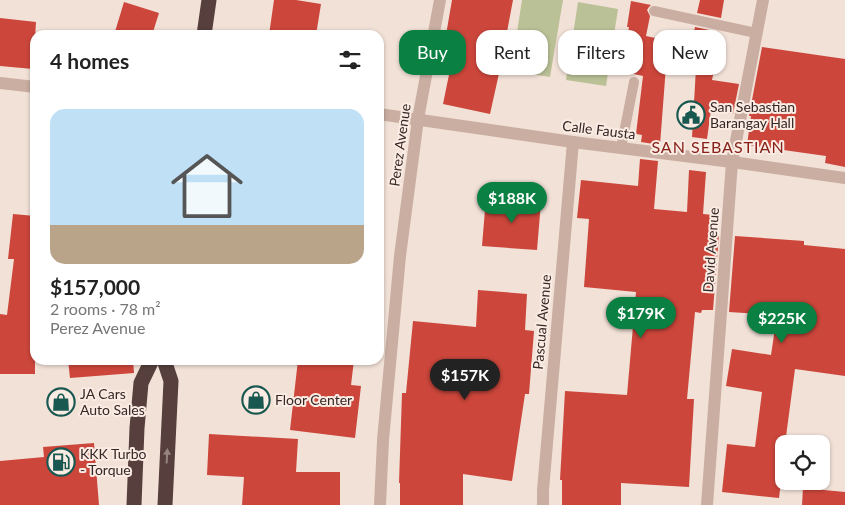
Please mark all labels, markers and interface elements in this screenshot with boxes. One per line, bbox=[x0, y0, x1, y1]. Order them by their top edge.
chip: Buy bbox=[399, 30, 466, 75]
chip: Rent bbox=[476, 30, 548, 75]
chip: Filters bbox=[558, 30, 643, 75]
chip: New bbox=[653, 30, 726, 75]
icon: filters bbox=[336, 46, 364, 74]
text: 4 homes bbox=[50, 48, 129, 73]
place label: San Sebastian Barangay Hall bbox=[710, 98, 795, 131]
public building icon: San Sebastian Barangay Hall bbox=[676, 100, 706, 130]
street label: Perez Avenue bbox=[385, 102, 414, 187]
street label: Calle Fausta bbox=[561, 117, 637, 142]
district label: SAN SEBASTIAN bbox=[651, 137, 785, 156]
icon: home bbox=[162, 141, 252, 231]
pin: $188K bbox=[477, 182, 547, 224]
text: $188K bbox=[488, 188, 536, 207]
street label: David Avenue bbox=[699, 207, 722, 293]
text: $157,000 bbox=[50, 274, 140, 299]
street label: Pascual Avenue bbox=[529, 274, 554, 370]
pin: $179K bbox=[606, 296, 676, 339]
text: 2 rooms · 78 m² bbox=[50, 299, 161, 318]
pin: $225K bbox=[747, 302, 817, 344]
text: $179K bbox=[617, 303, 665, 322]
text: $225K bbox=[758, 308, 806, 327]
text: Perez Avenue bbox=[50, 318, 145, 337]
pin: $157K bbox=[430, 358, 500, 401]
text: $157K bbox=[441, 365, 489, 384]
place label: JA Cars Auto Sales bbox=[80, 385, 145, 418]
shop icon: Floor Center bbox=[241, 385, 271, 415]
shop icon: JA Cars Auto Sales bbox=[46, 387, 76, 417]
place label: Floor Center bbox=[275, 391, 352, 408]
map controls bbox=[775, 435, 830, 490]
button: locate bbox=[775, 435, 830, 490]
place label: KKK Turbo - Torque bbox=[80, 445, 147, 478]
fuel station icon: KKK Turbo - Torque bbox=[46, 447, 76, 477]
one-way arrow bbox=[163, 448, 171, 464]

